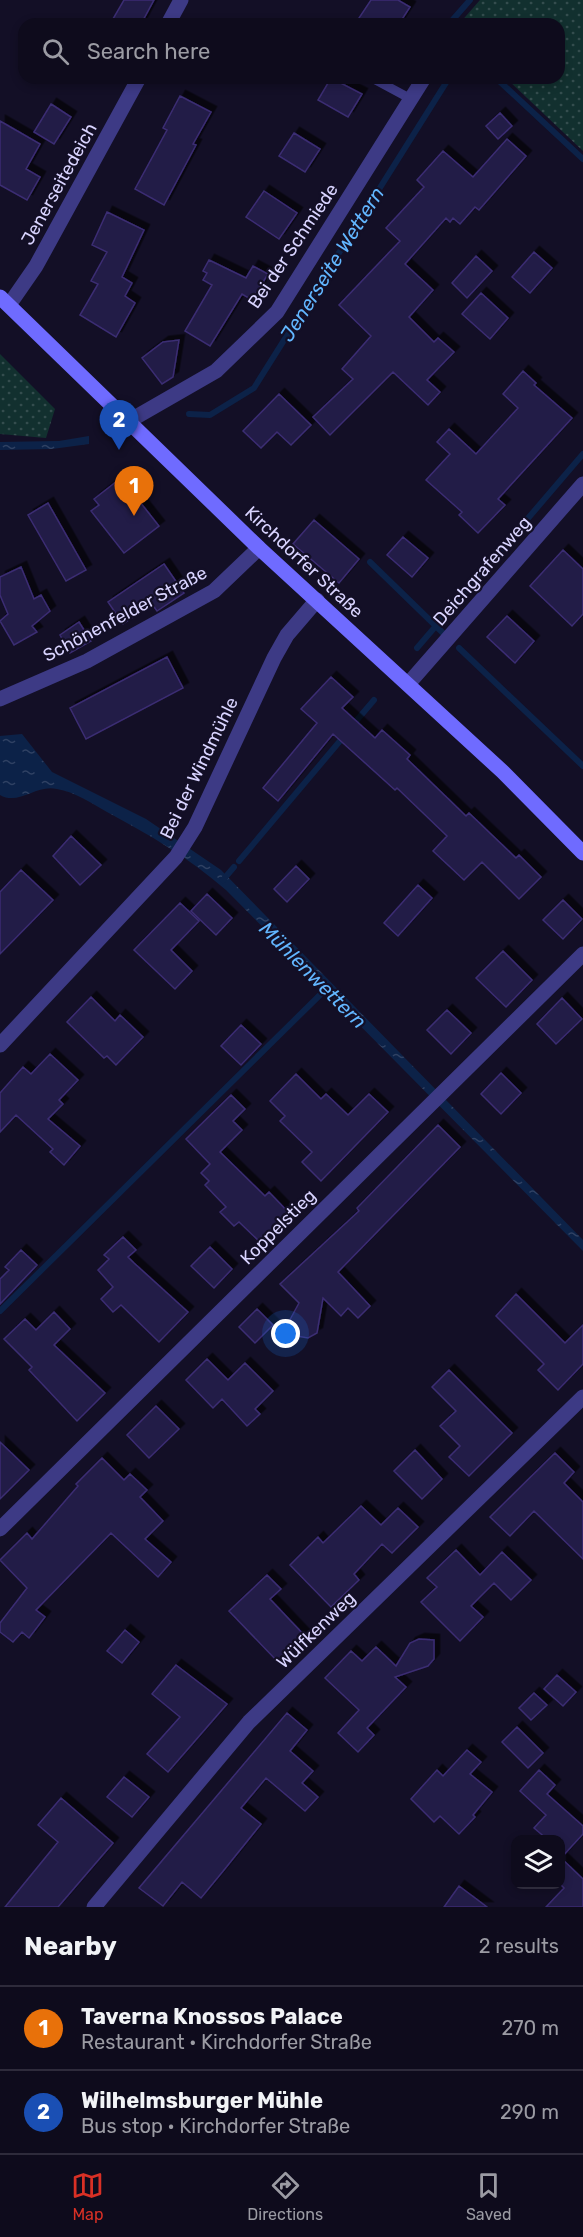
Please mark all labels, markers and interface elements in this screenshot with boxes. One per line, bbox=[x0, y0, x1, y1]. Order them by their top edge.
search box bbox=[18, 18, 565, 84]
icon: search bbox=[39, 35, 72, 68]
text: Search here bbox=[87, 38, 210, 65]
street label: Jenerseitedeich bbox=[16, 119, 102, 249]
street label: Bei der Schmiede bbox=[243, 179, 343, 313]
water label: Jenerseite Wettern bbox=[275, 182, 389, 346]
pin: 2 bbox=[100, 400, 138, 450]
pin: 1 bbox=[114, 466, 154, 516]
street label: Kirchdorfer Straße bbox=[240, 501, 368, 623]
street label: Deichgrafenweg bbox=[429, 512, 535, 630]
street label: Schönenfelder Straße bbox=[39, 561, 211, 667]
street label: Bei der Windmühle bbox=[155, 694, 243, 842]
water label: Mühlenwettern bbox=[255, 917, 371, 1033]
street label: Koppelstieg bbox=[236, 1185, 320, 1269]
your location bbox=[271, 1319, 300, 1348]
street label: Wülfkenweg bbox=[272, 1587, 360, 1673]
map controls bbox=[511, 1835, 565, 1889]
button: layers bbox=[511, 1835, 565, 1889]
text: Nearby bbox=[24, 1931, 117, 1962]
text: 2 results bbox=[479, 1934, 559, 1958]
text: Taverna Knossos Palace bbox=[81, 2003, 343, 2030]
text: 1 bbox=[39, 2016, 48, 2040]
text: 270 m bbox=[502, 2016, 559, 2040]
text: Restaurant · Kirchdorfer Straße bbox=[81, 2030, 372, 2054]
text: Wilhelmsburger Mühle bbox=[81, 2087, 323, 2114]
text: 2 bbox=[37, 2100, 50, 2124]
text: 290 m bbox=[500, 2100, 559, 2124]
text: Bus stop · Kirchdorfer Straße bbox=[81, 2114, 350, 2138]
tab: Map bbox=[71, 2169, 104, 2224]
tab: Directions bbox=[247, 2169, 323, 2224]
tab: Saved bbox=[466, 2169, 512, 2224]

